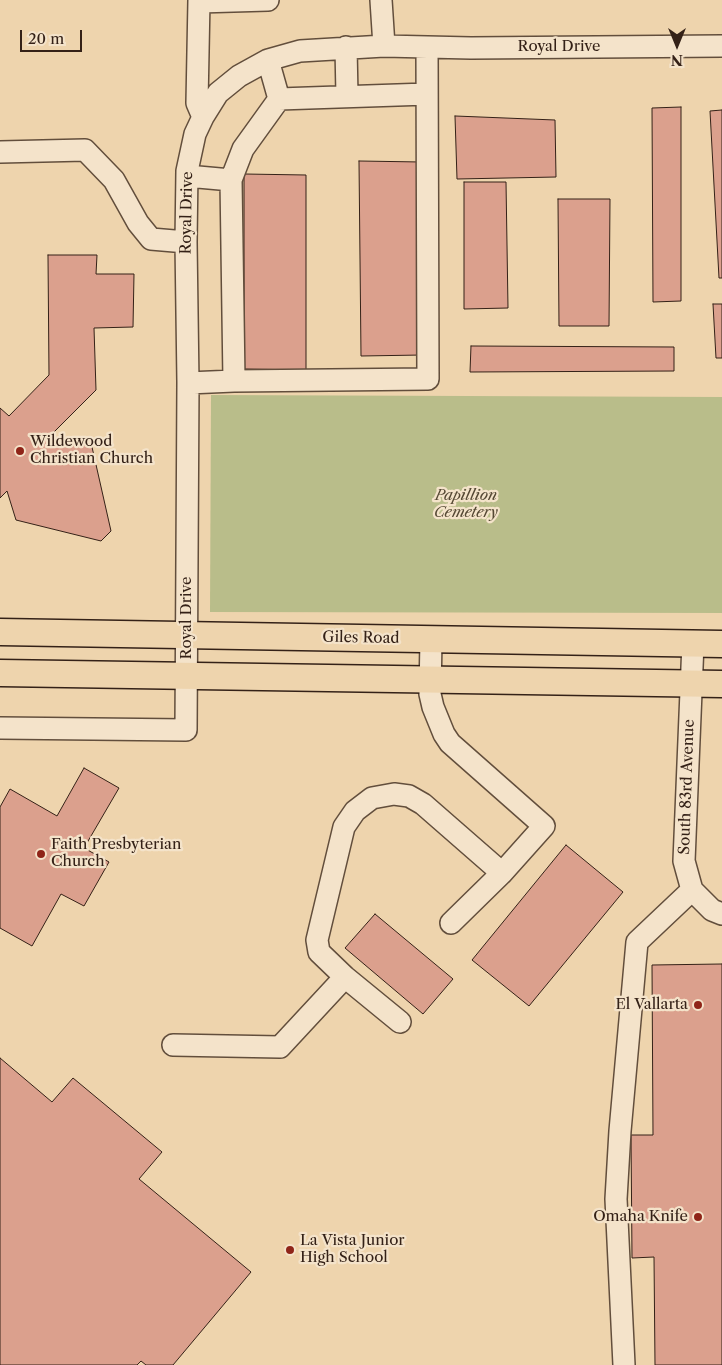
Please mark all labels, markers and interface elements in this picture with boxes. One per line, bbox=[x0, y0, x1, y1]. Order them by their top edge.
scale bar bbox=[22, 20, 85, 52]
north arrow bbox=[652, 20, 702, 70]
text: 20 m bbox=[28, 29, 64, 48]
street label: Royal Drive bbox=[518, 38, 600, 56]
text: N bbox=[671, 51, 683, 69]
street label: Royal Drive bbox=[177, 171, 197, 255]
place label: Wildewood Christian Church bbox=[30, 433, 153, 468]
marker: Wildewood Christian Church bbox=[14, 445, 26, 457]
park label: Papillion Cemetery bbox=[434, 487, 498, 522]
street label: Royal Drive bbox=[178, 577, 196, 659]
street label: Giles Road bbox=[322, 628, 400, 648]
street label: South 83rd Avenue bbox=[676, 719, 698, 855]
place label: Faith Presbyterian Church bbox=[51, 836, 181, 871]
marker: Faith Presbyterian Church bbox=[35, 848, 47, 860]
place label: El Vallarta bbox=[615, 996, 688, 1014]
marker: El Vallarta bbox=[692, 999, 704, 1011]
place label: Omaha Knife bbox=[593, 1208, 688, 1226]
marker: Omaha Knife bbox=[692, 1211, 704, 1223]
place label: La Vista Junior High School bbox=[300, 1232, 405, 1267]
marker: La Vista Junior High School bbox=[284, 1244, 296, 1256]

